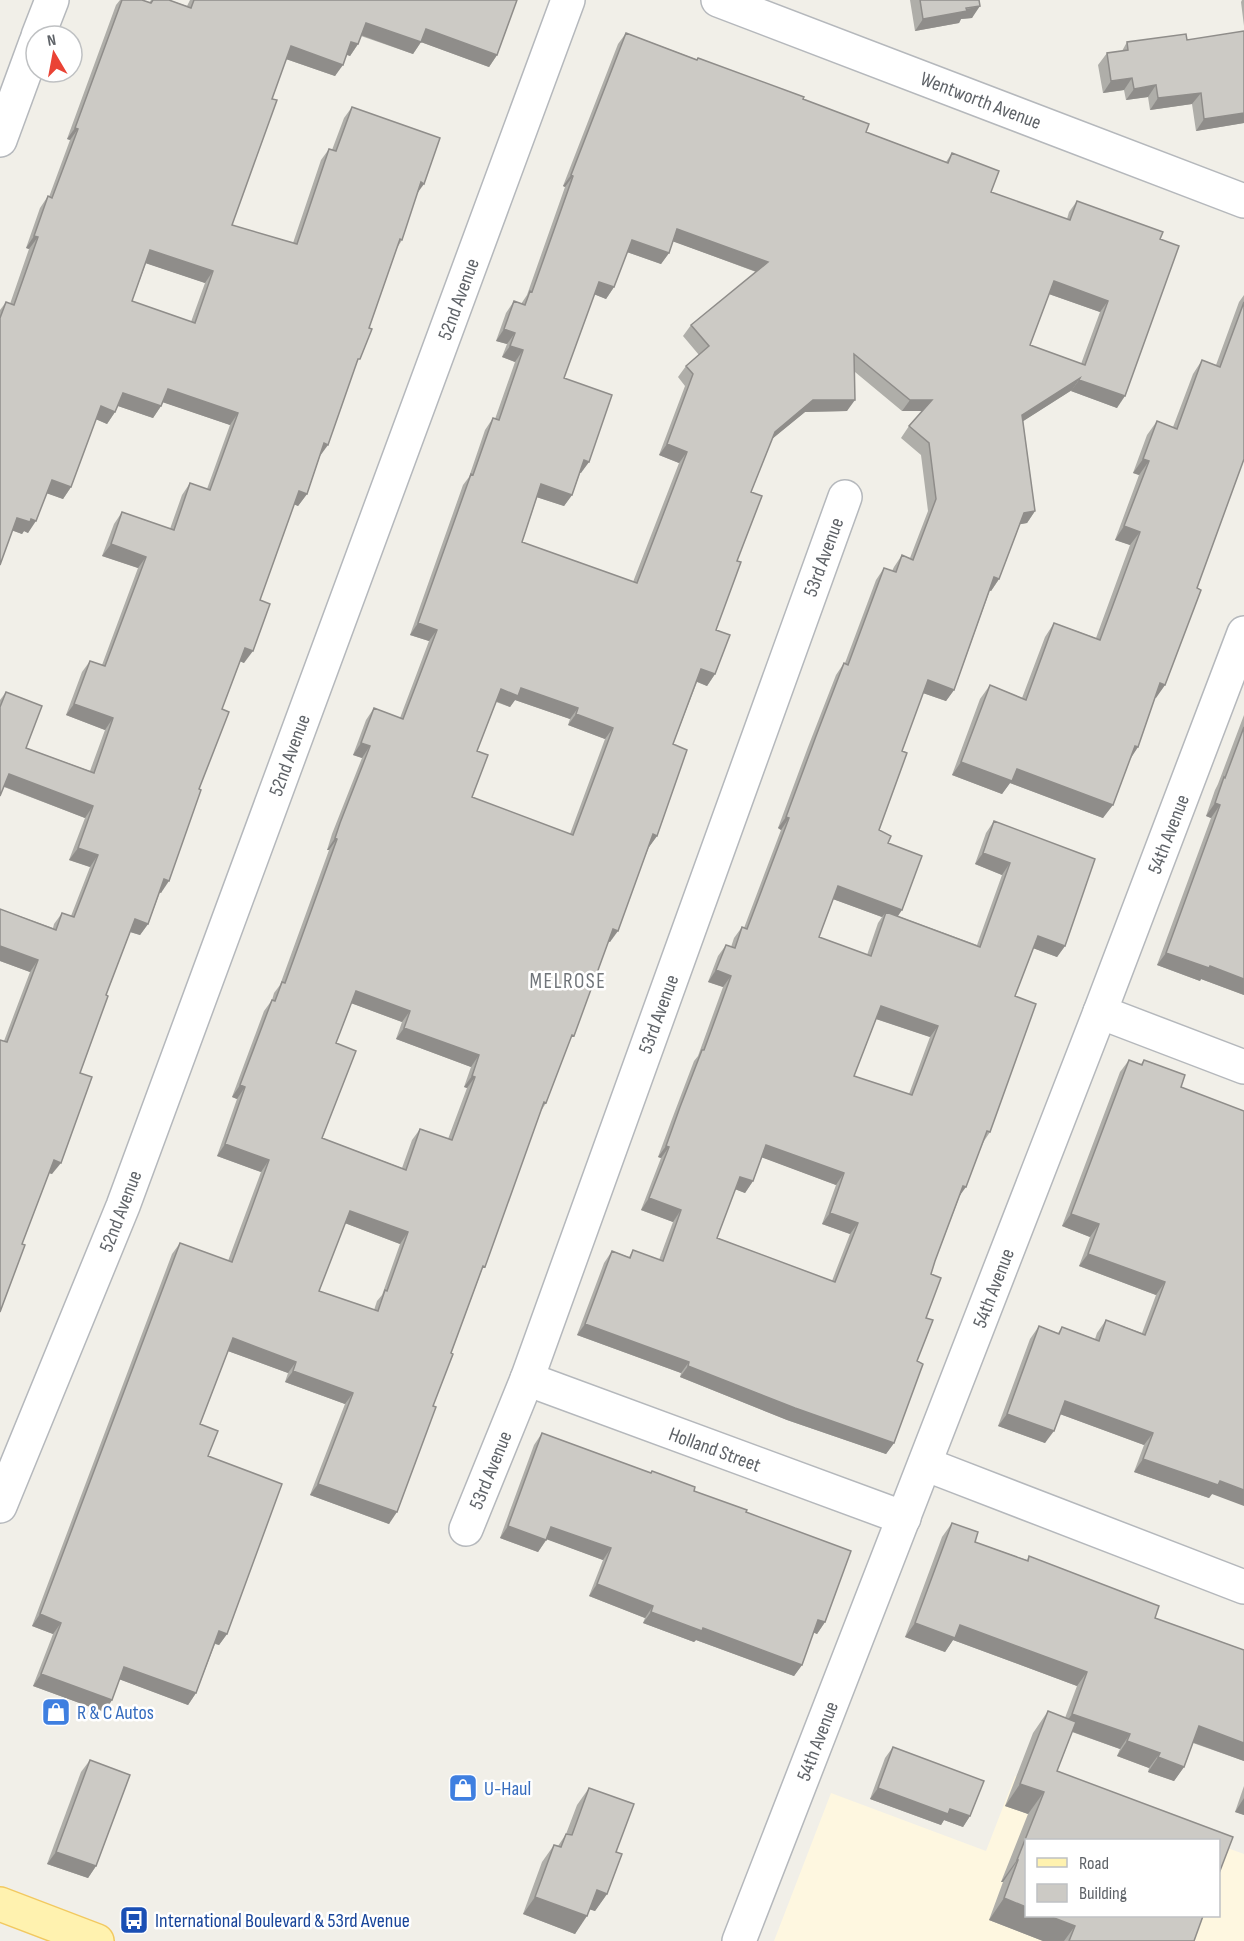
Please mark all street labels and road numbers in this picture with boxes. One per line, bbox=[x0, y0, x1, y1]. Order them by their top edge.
street label: Wentworth Avenue bbox=[917, 67, 1045, 135]
street label: 52nd Avenue bbox=[433, 255, 485, 343]
street label: 53rd Avenue bbox=[799, 515, 849, 600]
street label: 52nd Avenue bbox=[264, 711, 316, 799]
street label: 54th Avenue bbox=[1143, 791, 1195, 877]
street label: 53rd Avenue bbox=[634, 972, 684, 1057]
street label: 52nd Avenue bbox=[94, 1167, 147, 1255]
street label: 54th Avenue bbox=[968, 1245, 1020, 1331]
street label: Holland Street bbox=[665, 1422, 764, 1478]
street label: 53rd Avenue bbox=[464, 1428, 517, 1513]
street label: 54th Avenue bbox=[792, 1698, 844, 1784]

